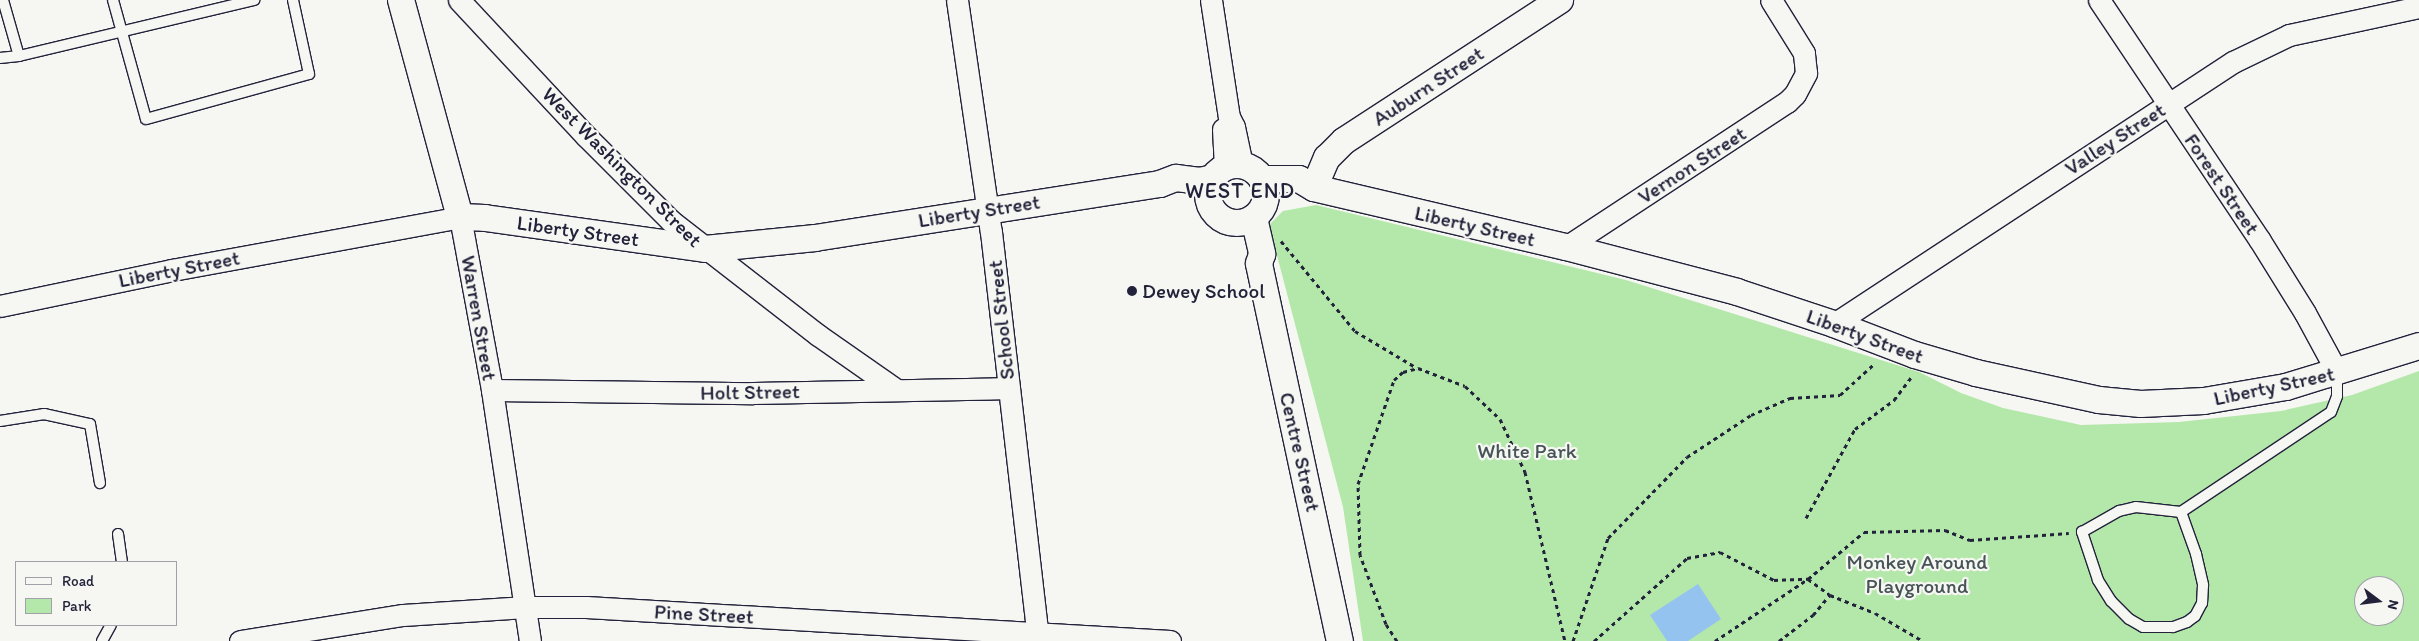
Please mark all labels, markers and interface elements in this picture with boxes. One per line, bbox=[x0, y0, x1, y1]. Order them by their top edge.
street label: Auburn Street bbox=[1368, 41, 1488, 131]
street label: West Washington Street bbox=[537, 82, 707, 252]
street label: Valley Street bbox=[2060, 97, 2170, 181]
street label: Vernon Street bbox=[1633, 121, 1751, 209]
street label: Forest Street bbox=[2179, 129, 2265, 239]
district label: WEST END bbox=[1184, 178, 1296, 204]
street label: Liberty Street bbox=[916, 189, 1042, 233]
street label: Liberty Street bbox=[1412, 200, 1538, 252]
street label: Liberty Street bbox=[515, 210, 641, 252]
street label: Liberty Street bbox=[116, 245, 242, 293]
street label: Warren Street bbox=[456, 254, 502, 382]
street label: School Street bbox=[982, 259, 1020, 381]
place label: Dewey School bbox=[1142, 278, 1265, 304]
marker: Dewey School bbox=[1126, 285, 1138, 297]
street label: Liberty Street bbox=[1803, 303, 1927, 369]
street label: Liberty Street bbox=[2211, 361, 2337, 411]
street label: Holt Street bbox=[700, 379, 800, 405]
street label: Centre Street bbox=[1274, 390, 1326, 514]
park label: White Park bbox=[1478, 438, 1576, 464]
park label: Monkey Around Playground bbox=[1846, 549, 1988, 599]
legend bbox=[15, 561, 178, 626]
text: Road bbox=[62, 572, 94, 590]
north arrow bbox=[2354, 576, 2404, 626]
text: Park bbox=[62, 597, 92, 615]
text: N bbox=[2384, 598, 2402, 612]
street label: Pine Street bbox=[654, 599, 754, 629]

